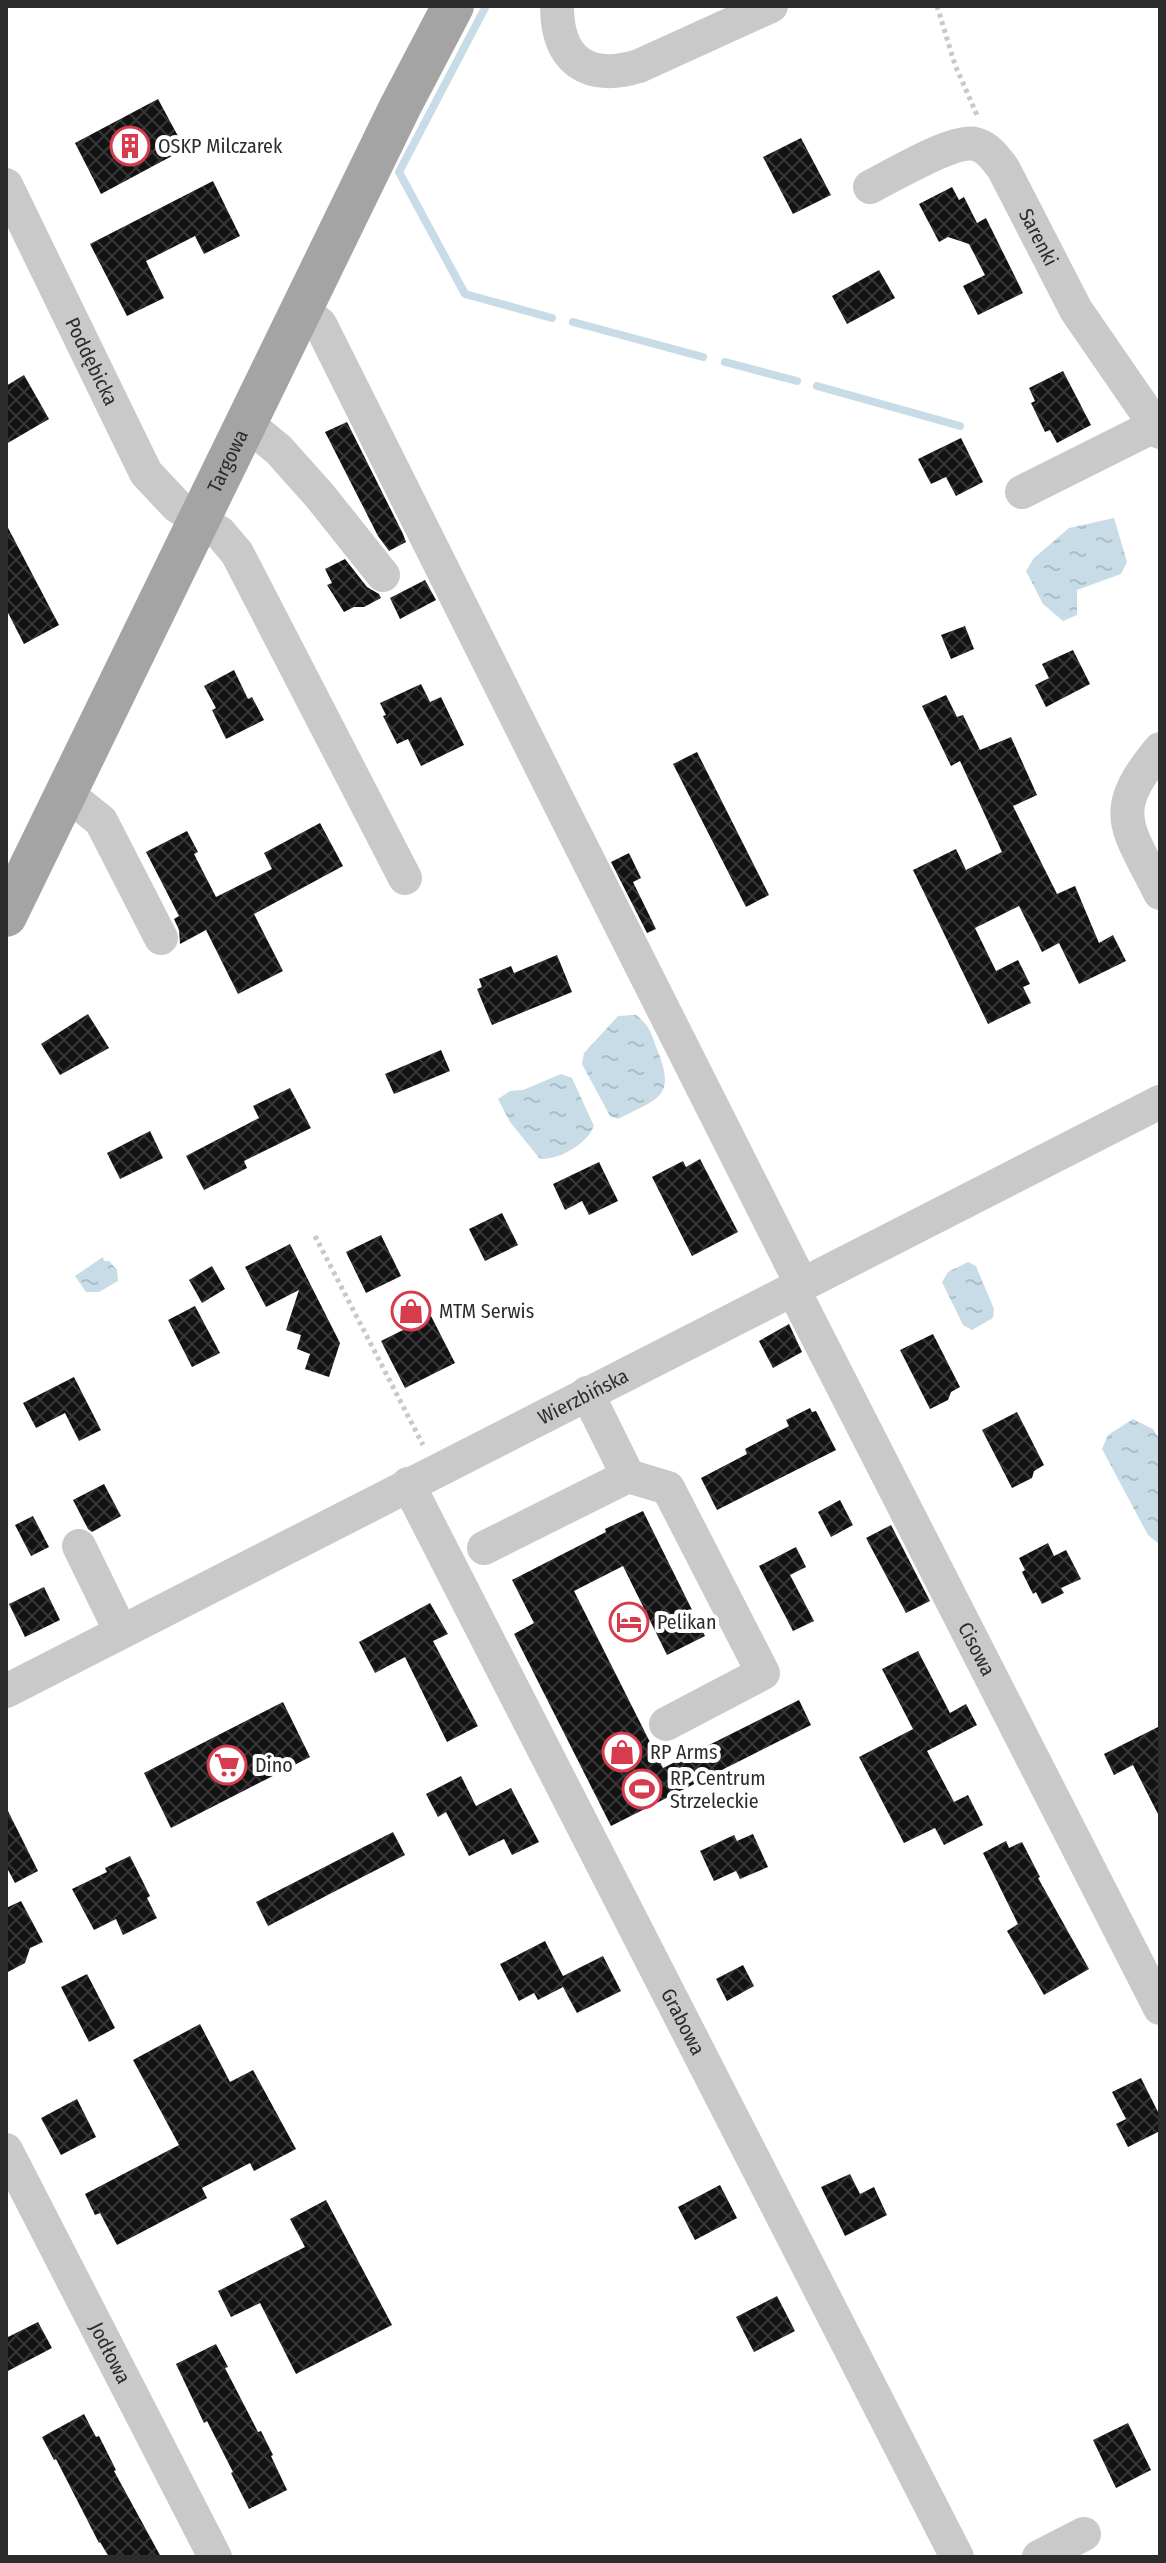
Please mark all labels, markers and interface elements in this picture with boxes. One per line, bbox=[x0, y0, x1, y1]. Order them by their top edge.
building icon: OSKP Milczarek bbox=[109, 125, 151, 167]
place label: OSKP Milczarek bbox=[158, 134, 283, 158]
street label: Sarenki bbox=[1014, 204, 1063, 270]
street label: Poddębicka bbox=[60, 313, 123, 409]
street label: Targowa bbox=[202, 426, 253, 496]
shop icon: MTM Serwis bbox=[390, 1290, 432, 1332]
place label: MTM Serwis bbox=[439, 1299, 534, 1323]
street label: Wierzbińska bbox=[534, 1363, 632, 1429]
hotel icon: Pelikan bbox=[608, 1601, 650, 1643]
place label: Pelikan bbox=[657, 1610, 716, 1634]
street label: Cisowa bbox=[953, 1618, 1000, 1680]
shop icon: RP Arms bbox=[601, 1731, 643, 1773]
place label: RP Arms bbox=[650, 1740, 717, 1764]
supermarket icon: Dino bbox=[206, 1744, 248, 1786]
place label: Dino bbox=[255, 1753, 293, 1777]
place label: RP Centrum Strzeleckie bbox=[670, 1766, 766, 1813]
sports icon: RP Centrum Strzeleckie bbox=[621, 1768, 663, 1810]
street label: Grabowa bbox=[656, 1984, 710, 2059]
street label: Jodłowa bbox=[85, 2318, 136, 2387]

